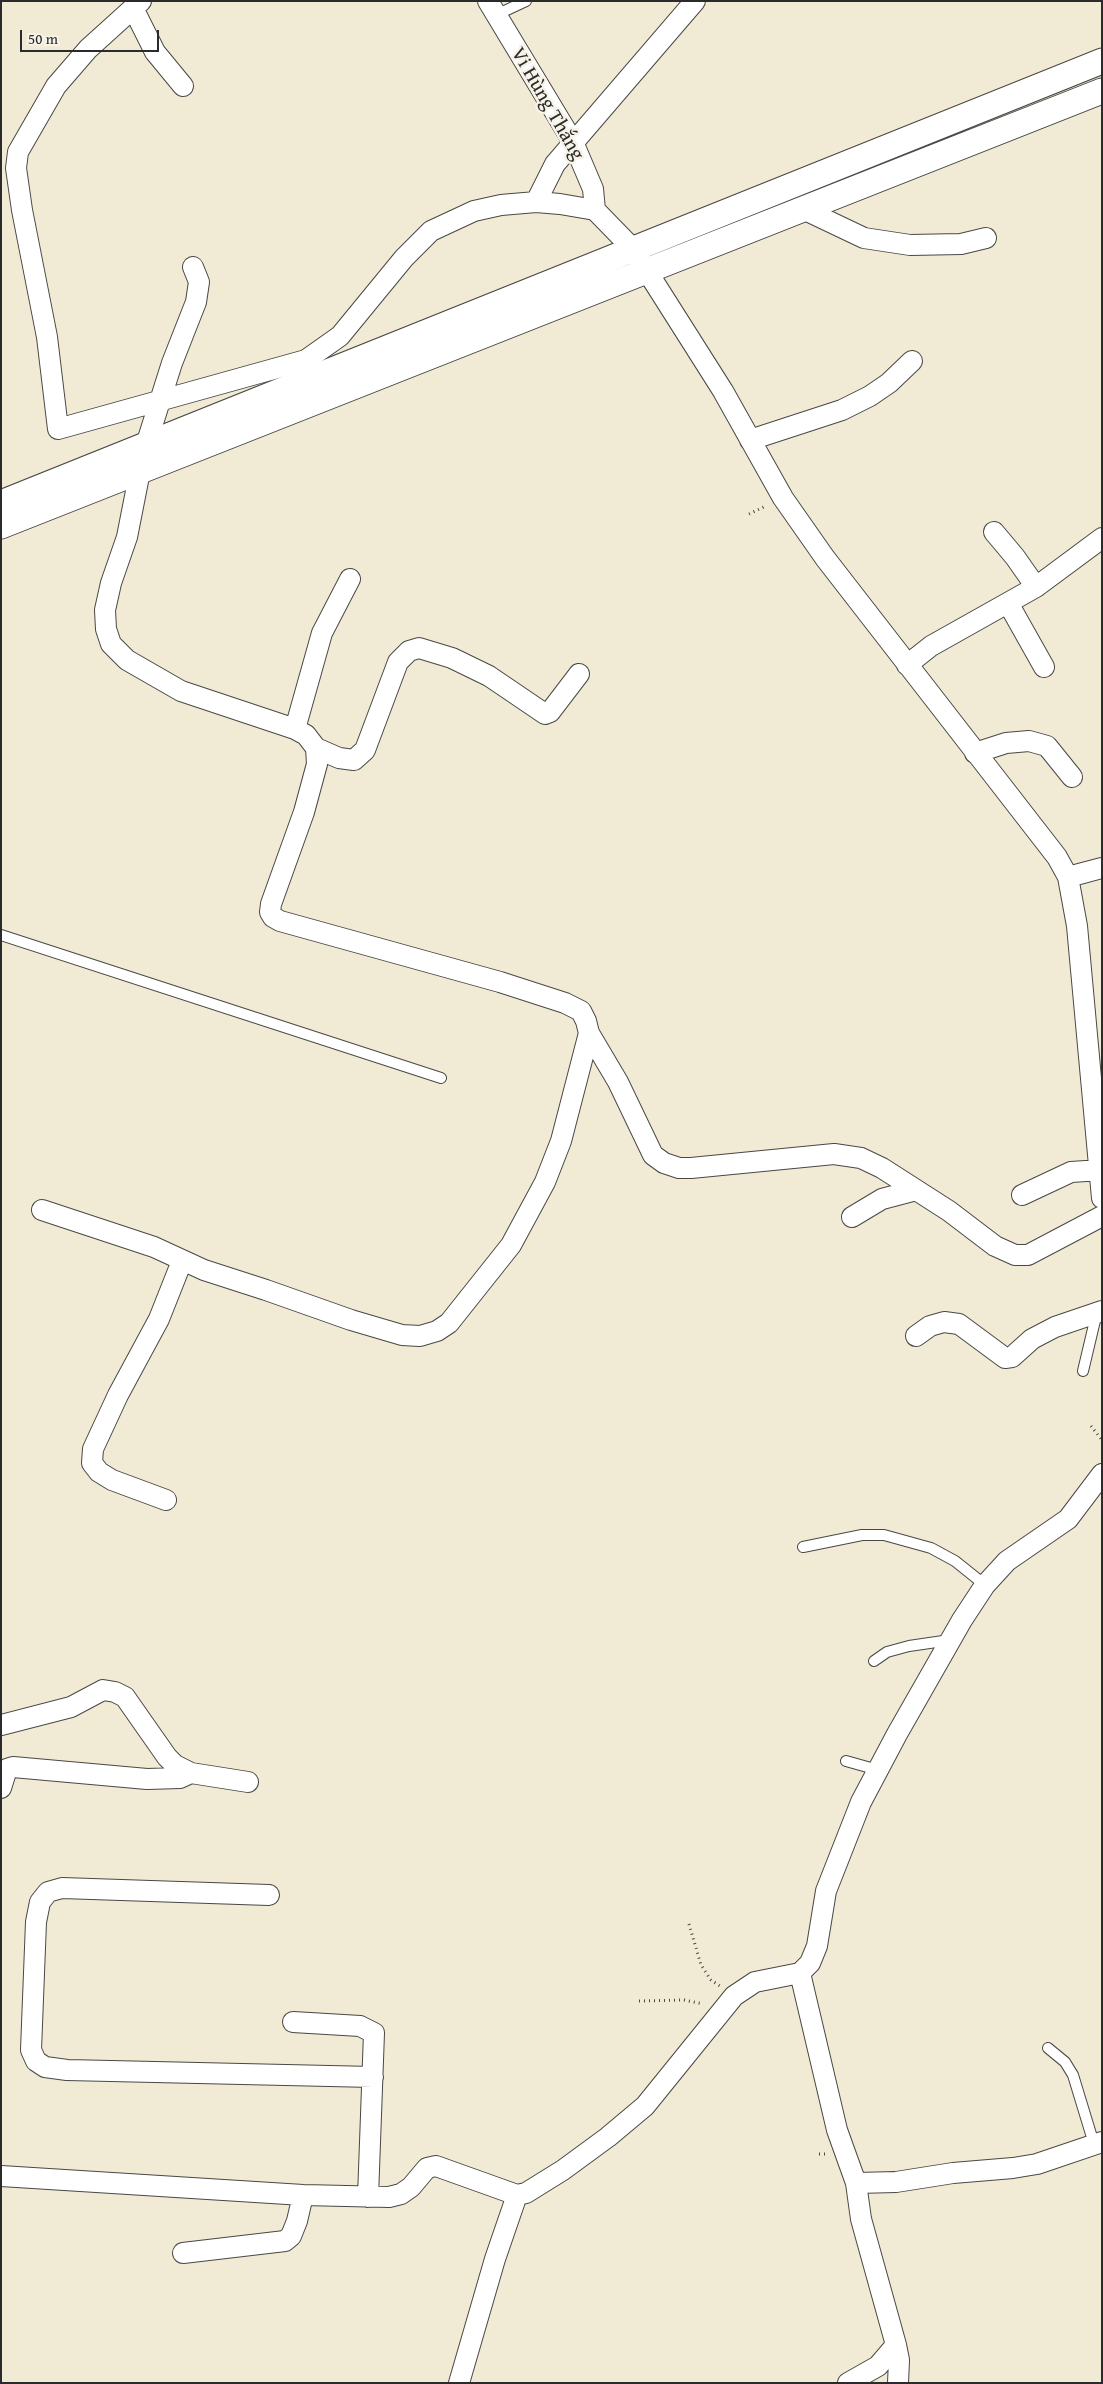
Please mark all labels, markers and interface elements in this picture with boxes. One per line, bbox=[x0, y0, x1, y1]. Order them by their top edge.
scale bar bbox=[22, 20, 161, 52]
text: 50 m bbox=[28, 28, 58, 49]
street label: Vi Hùng Thắng bbox=[505, 43, 589, 165]

